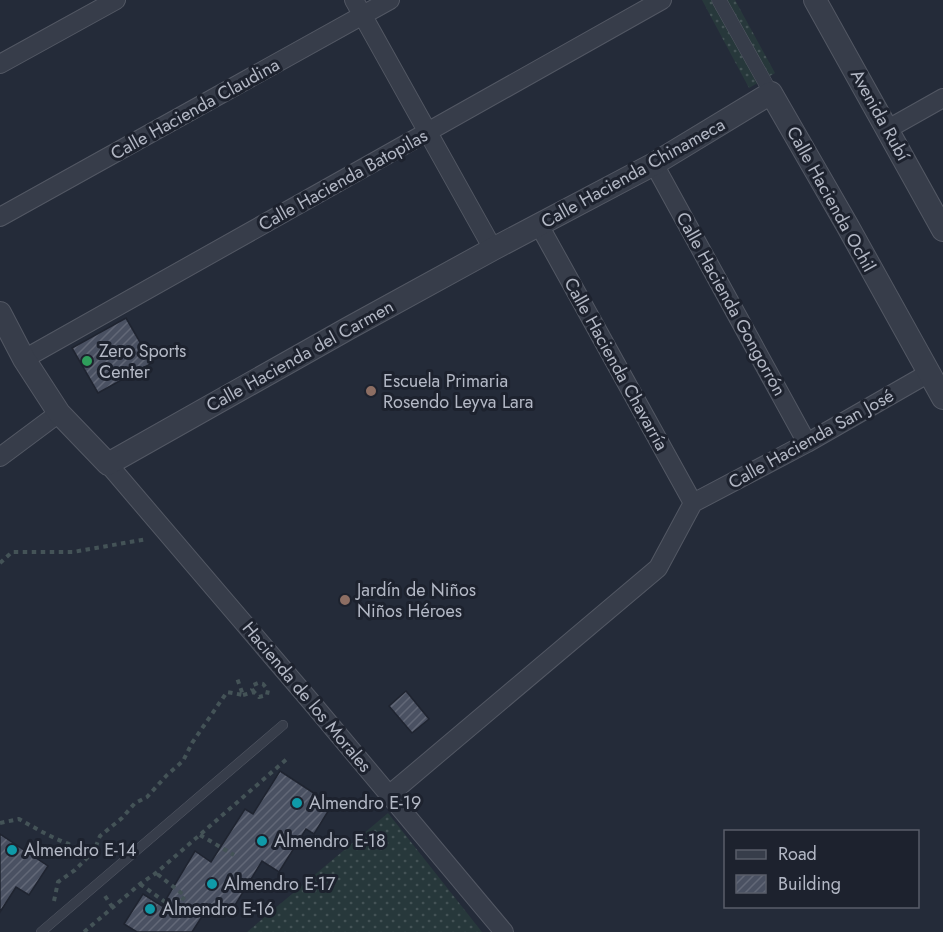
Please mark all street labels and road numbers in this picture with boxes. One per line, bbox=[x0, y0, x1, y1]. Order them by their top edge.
street label: Calle Hacienda Claudina bbox=[106, 52, 284, 166]
street label: Avenida Rubí bbox=[844, 65, 916, 167]
street label: Calle Hacienda Chinameca bbox=[536, 111, 730, 235]
street label: Calle Hacienda Ochil bbox=[780, 121, 882, 277]
street label: Calle Hacienda Batopilas bbox=[254, 123, 432, 237]
street label: Calle Hacienda Gongorrón bbox=[670, 207, 792, 401]
street label: Calle Hacienda Chavarría bbox=[558, 273, 674, 455]
street label: Calle Hacienda del Carmen bbox=[202, 294, 398, 418]
street label: Calle Hacienda San José bbox=[723, 383, 899, 495]
street label: Hacienda de los Morales bbox=[236, 616, 378, 778]

